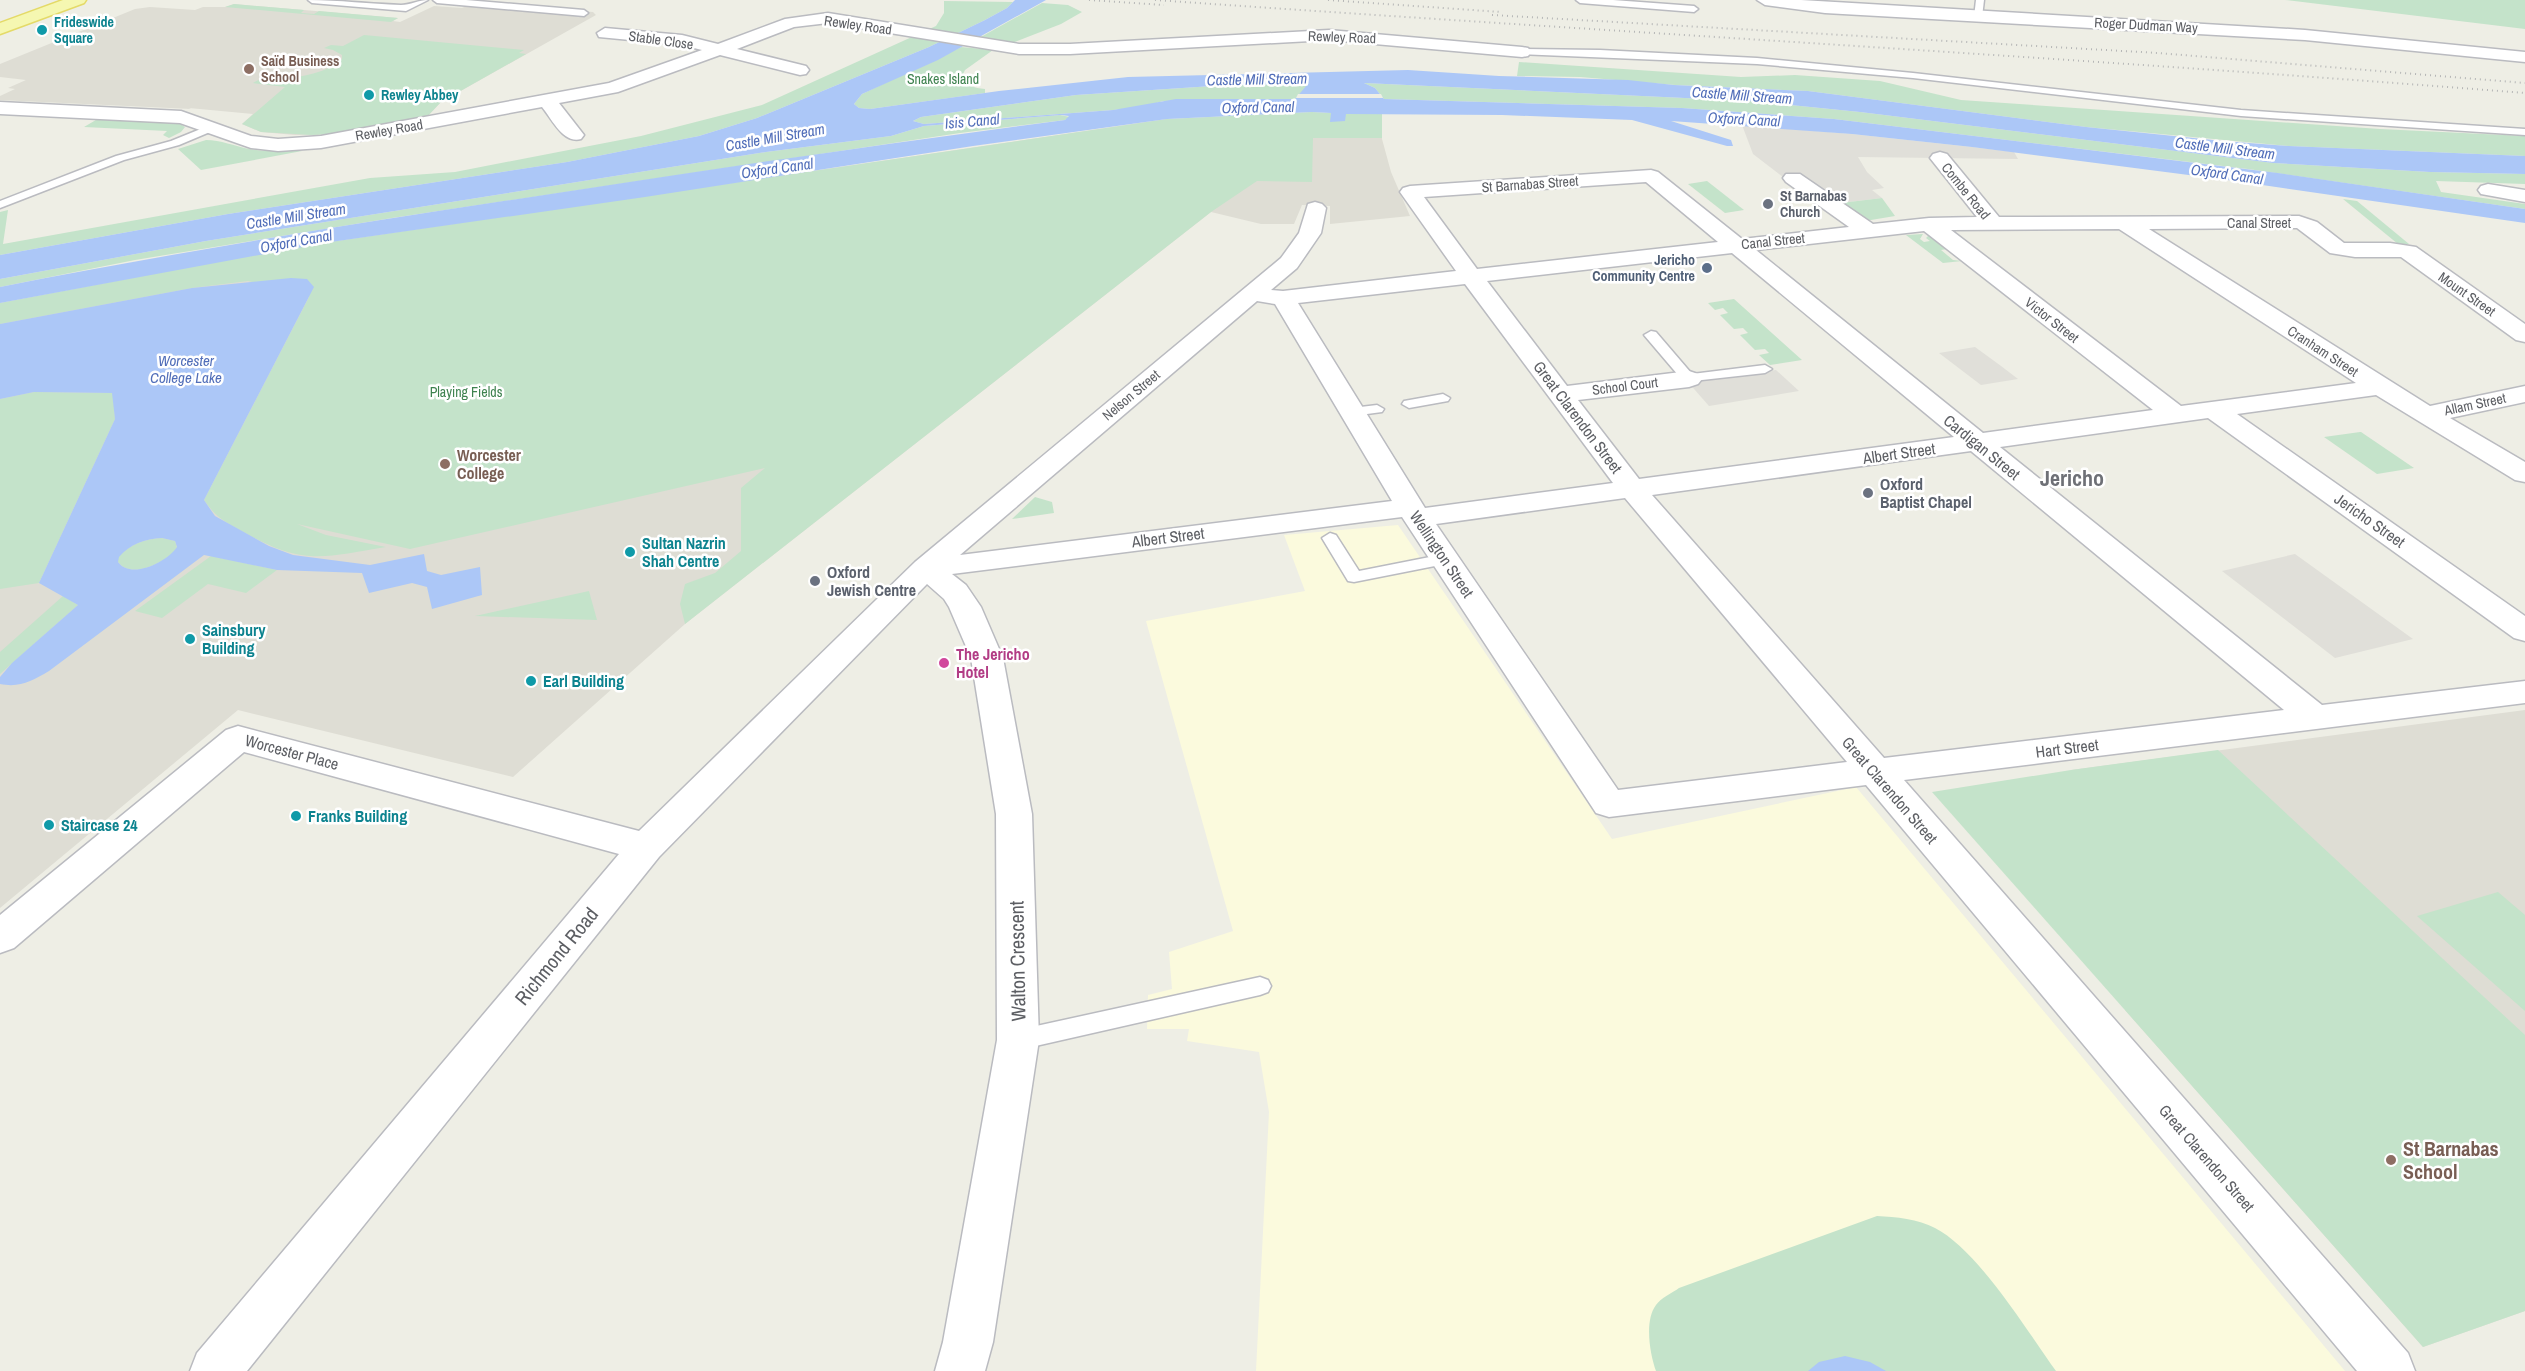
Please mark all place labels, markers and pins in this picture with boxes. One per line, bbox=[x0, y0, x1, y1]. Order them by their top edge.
place label: Frideswide Square bbox=[54, 13, 114, 47]
marker: Frideswide Square bbox=[35, 23, 49, 37]
place label: Saïd Business School bbox=[261, 52, 339, 86]
marker: Saïd Business School bbox=[242, 62, 256, 76]
place label: Rewley Abbey bbox=[381, 86, 459, 104]
marker: Rewley Abbey bbox=[362, 88, 376, 102]
place label: St Barnabas Church bbox=[1780, 187, 1847, 221]
marker: St Barnabas Church bbox=[1761, 197, 1775, 211]
place label: Jericho Community Centre bbox=[1592, 251, 1695, 285]
marker: Jericho Community Centre bbox=[1700, 261, 1714, 275]
place label: Worcester College bbox=[457, 444, 522, 484]
marker: Worcester College bbox=[438, 457, 452, 471]
place label: Oxford Baptist Chapel bbox=[1880, 473, 1972, 513]
marker: Oxford Baptist Chapel bbox=[1861, 486, 1875, 500]
place label: Sultan Nazrin Shah Centre bbox=[642, 532, 726, 572]
marker: Sultan Nazrin Shah Centre bbox=[623, 545, 637, 559]
place label: Oxford Jewish Centre bbox=[827, 561, 916, 601]
marker: Oxford Jewish Centre bbox=[808, 574, 822, 588]
place label: Sainsbury Building bbox=[202, 619, 266, 659]
marker: Sainsbury Building bbox=[183, 632, 197, 646]
place label: The Jericho Hotel bbox=[956, 643, 1030, 683]
marker: The Jericho Hotel bbox=[937, 656, 951, 670]
place label: Earl Building bbox=[543, 670, 624, 692]
marker: Earl Building bbox=[524, 674, 538, 688]
place label: Franks Building bbox=[308, 805, 407, 827]
marker: Franks Building bbox=[289, 809, 303, 823]
place label: Staircase 24 bbox=[61, 814, 138, 836]
marker: Staircase 24 bbox=[42, 818, 56, 832]
place label: St Barnabas School bbox=[2403, 1135, 2499, 1185]
marker: St Barnabas School bbox=[2384, 1153, 2398, 1167]

